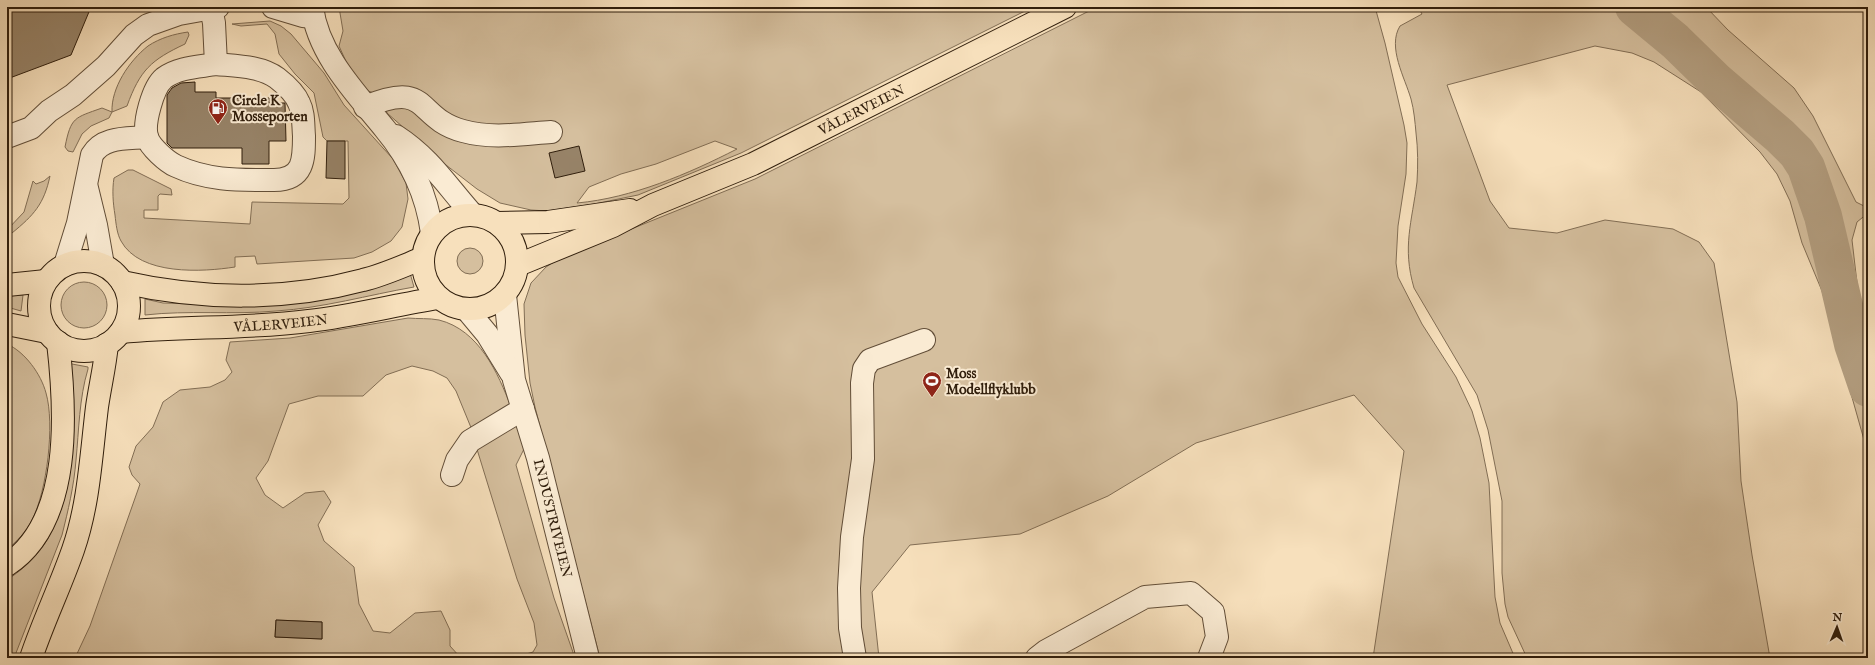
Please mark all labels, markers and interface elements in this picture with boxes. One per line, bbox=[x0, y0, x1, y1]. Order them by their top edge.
street label: VÅLERVEIEN bbox=[814, 81, 908, 140]
place label: Circle K Mosseporten bbox=[232, 92, 308, 126]
fuel station icon: Circle K Mosseporten bbox=[207, 97, 229, 125]
street label: VÅLERVEIEN bbox=[232, 311, 329, 337]
place label: Moss Modellflyklubb bbox=[946, 365, 1036, 399]
sports icon: Moss Modellflyklubb bbox=[921, 370, 943, 398]
street label: INDUSTRIVEIEN bbox=[529, 457, 576, 580]
north arrow bbox=[1817, 607, 1857, 647]
text: N bbox=[1831, 611, 1843, 625]

